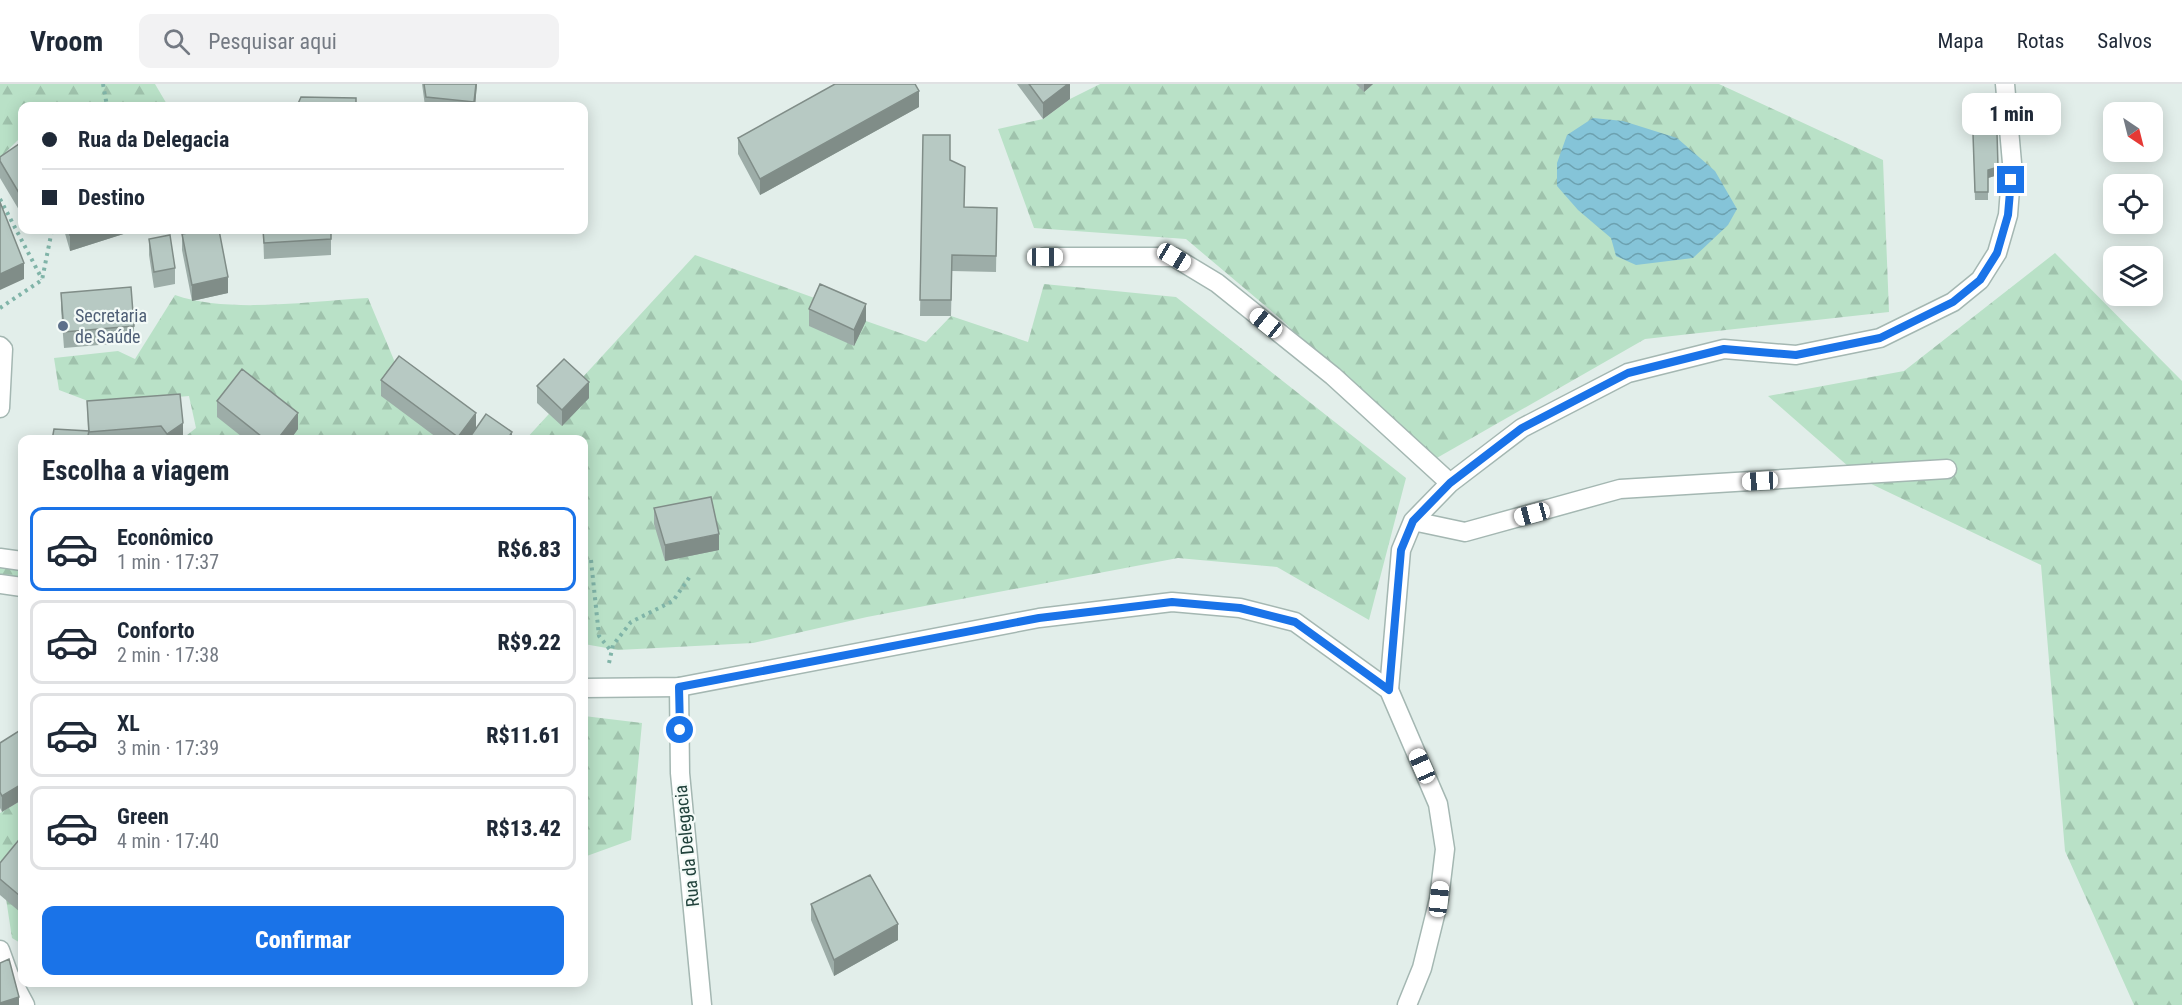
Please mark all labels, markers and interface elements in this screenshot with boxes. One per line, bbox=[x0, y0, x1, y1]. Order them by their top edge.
search box bbox=[139, 14, 559, 68]
text: Vroom bbox=[30, 25, 103, 58]
icon: search bbox=[160, 25, 193, 58]
text: Pesquisar aqui bbox=[208, 29, 337, 54]
text: Mapa bbox=[1937, 29, 1984, 53]
text: Rotas bbox=[2017, 29, 2064, 53]
text: Salvos bbox=[2097, 29, 2152, 53]
callout: 1 min bbox=[1962, 93, 2060, 135]
text: 1 min bbox=[1989, 102, 2034, 126]
north arrow bbox=[2103, 102, 2163, 162]
map controls bbox=[2103, 102, 2163, 306]
text: Rua da Delegacia bbox=[78, 127, 229, 152]
route end bbox=[1997, 166, 2024, 193]
button: locate bbox=[2103, 174, 2163, 234]
text: Destino bbox=[78, 185, 145, 210]
car bbox=[1154, 240, 1194, 274]
button: layers bbox=[2103, 246, 2163, 306]
car bbox=[1027, 248, 1063, 266]
place label: Secretaria de Saúde bbox=[75, 305, 147, 347]
car bbox=[1246, 305, 1286, 341]
marker: Secretaria de Saúde bbox=[56, 319, 70, 333]
text: Escolha a viagem bbox=[42, 455, 230, 487]
car bbox=[1742, 471, 1778, 491]
car bbox=[1512, 501, 1552, 527]
icon: car bbox=[45, 522, 99, 576]
text: Econômico bbox=[117, 525, 213, 550]
text: R$6.83 bbox=[497, 537, 561, 562]
text: 1 min · 17:37 bbox=[117, 550, 219, 574]
icon: car bbox=[45, 615, 99, 669]
text: Conforto bbox=[117, 618, 195, 643]
text: R$9.22 bbox=[497, 630, 561, 655]
text: 2 min · 17:38 bbox=[117, 643, 219, 667]
icon: car bbox=[45, 708, 99, 762]
text: XL bbox=[117, 711, 140, 736]
route start bbox=[666, 716, 693, 743]
text: R$11.61 bbox=[486, 723, 561, 748]
text: 3 min · 17:39 bbox=[117, 736, 219, 760]
car bbox=[1406, 746, 1438, 786]
street label: Rua da Delegacia bbox=[670, 784, 703, 908]
icon: car bbox=[45, 801, 99, 855]
text: Green bbox=[117, 804, 169, 829]
text: R$13.42 bbox=[486, 816, 561, 841]
text: 4 min · 17:40 bbox=[117, 829, 219, 853]
car bbox=[1428, 880, 1450, 918]
button: Confirmar bbox=[42, 906, 564, 975]

